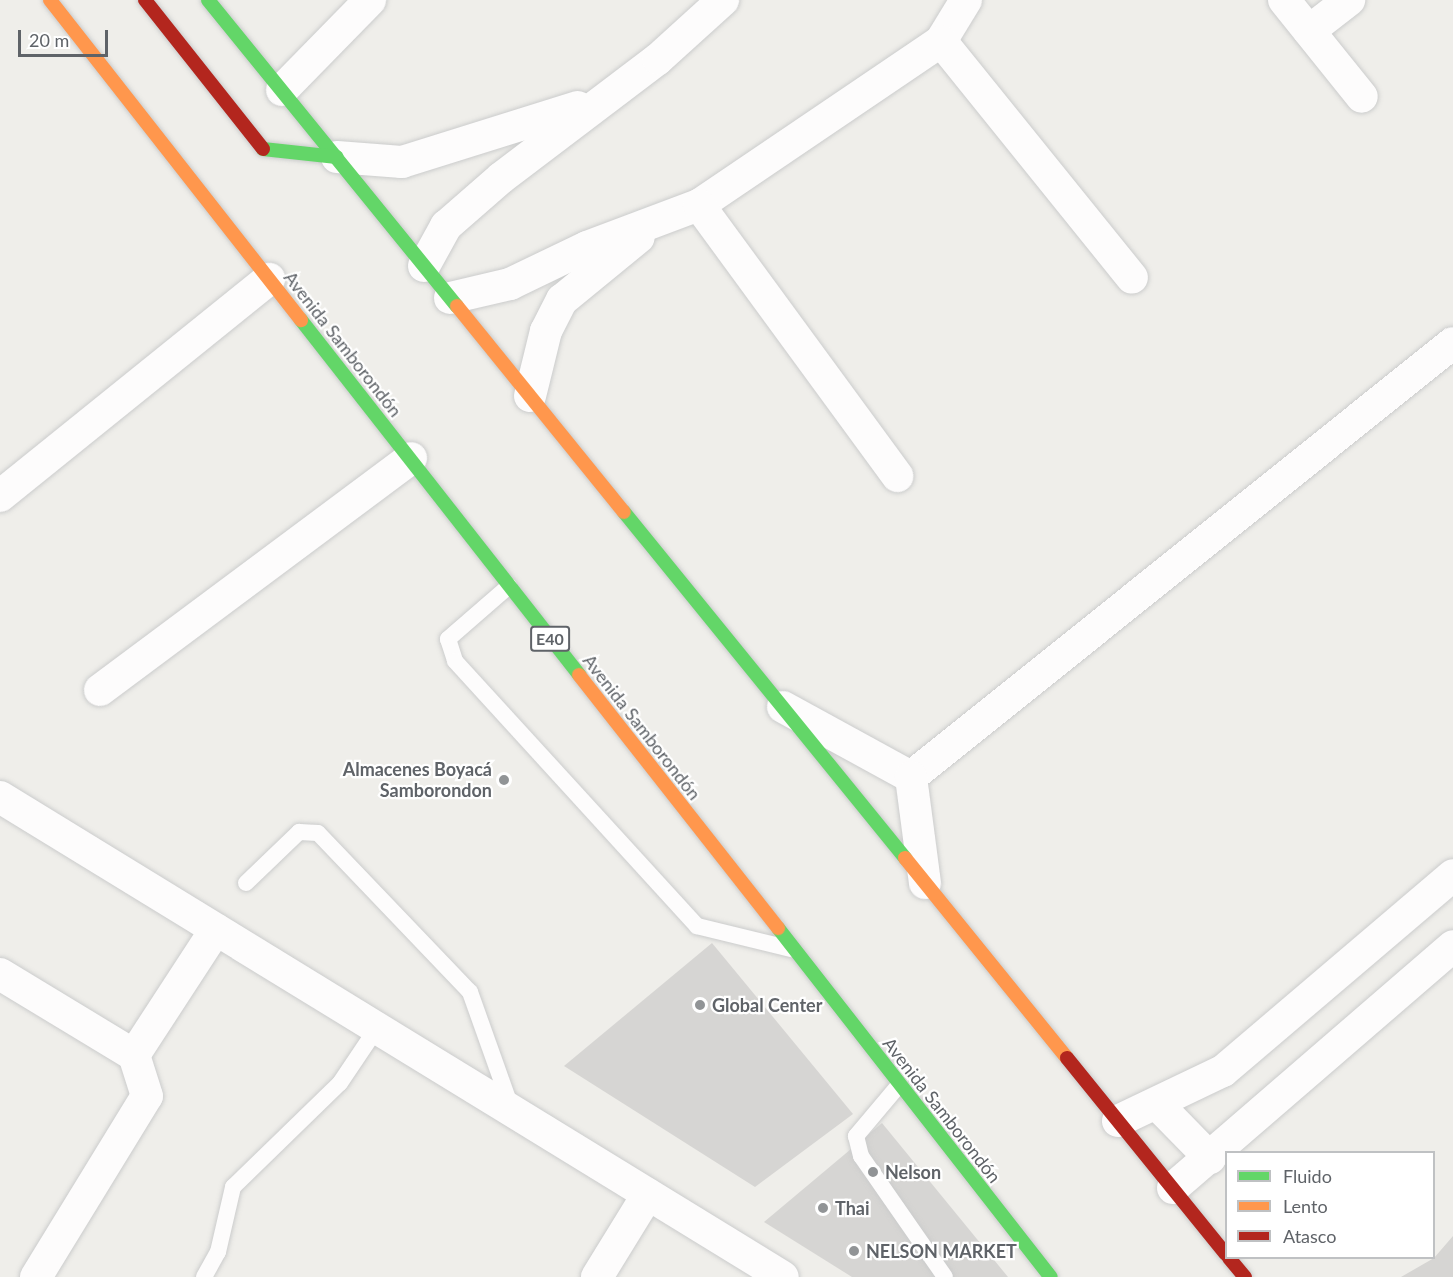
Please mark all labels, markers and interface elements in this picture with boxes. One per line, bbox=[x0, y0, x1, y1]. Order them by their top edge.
scale bar bbox=[21, 18, 111, 56]
text: 20 m bbox=[29, 29, 69, 51]
street label: Avenida Samborondón bbox=[280, 267, 406, 421]
road number: E40 bbox=[529, 626, 571, 652]
street label: Avenida Samborondón bbox=[579, 650, 705, 804]
place label: Almacenes Boyacá Samborondon bbox=[343, 759, 492, 802]
marker: Almacenes Boyacá Samborondon bbox=[497, 773, 511, 787]
place label: Global Center bbox=[712, 994, 822, 1016]
marker: Global Center bbox=[693, 998, 707, 1012]
street label: Avenida Samborondón bbox=[879, 1033, 1005, 1187]
legend bbox=[1225, 1151, 1435, 1259]
place label: Nelson bbox=[885, 1161, 941, 1183]
marker: Nelson bbox=[866, 1165, 880, 1179]
text: Fluido bbox=[1283, 1165, 1332, 1187]
text: Lento bbox=[1283, 1195, 1328, 1217]
place label: Thai bbox=[835, 1197, 869, 1219]
marker: Thai bbox=[816, 1201, 830, 1215]
text: Atasco bbox=[1283, 1225, 1336, 1247]
place label: NELSON MARKET bbox=[866, 1240, 1017, 1262]
marker: NELSON MARKET bbox=[847, 1244, 861, 1258]

